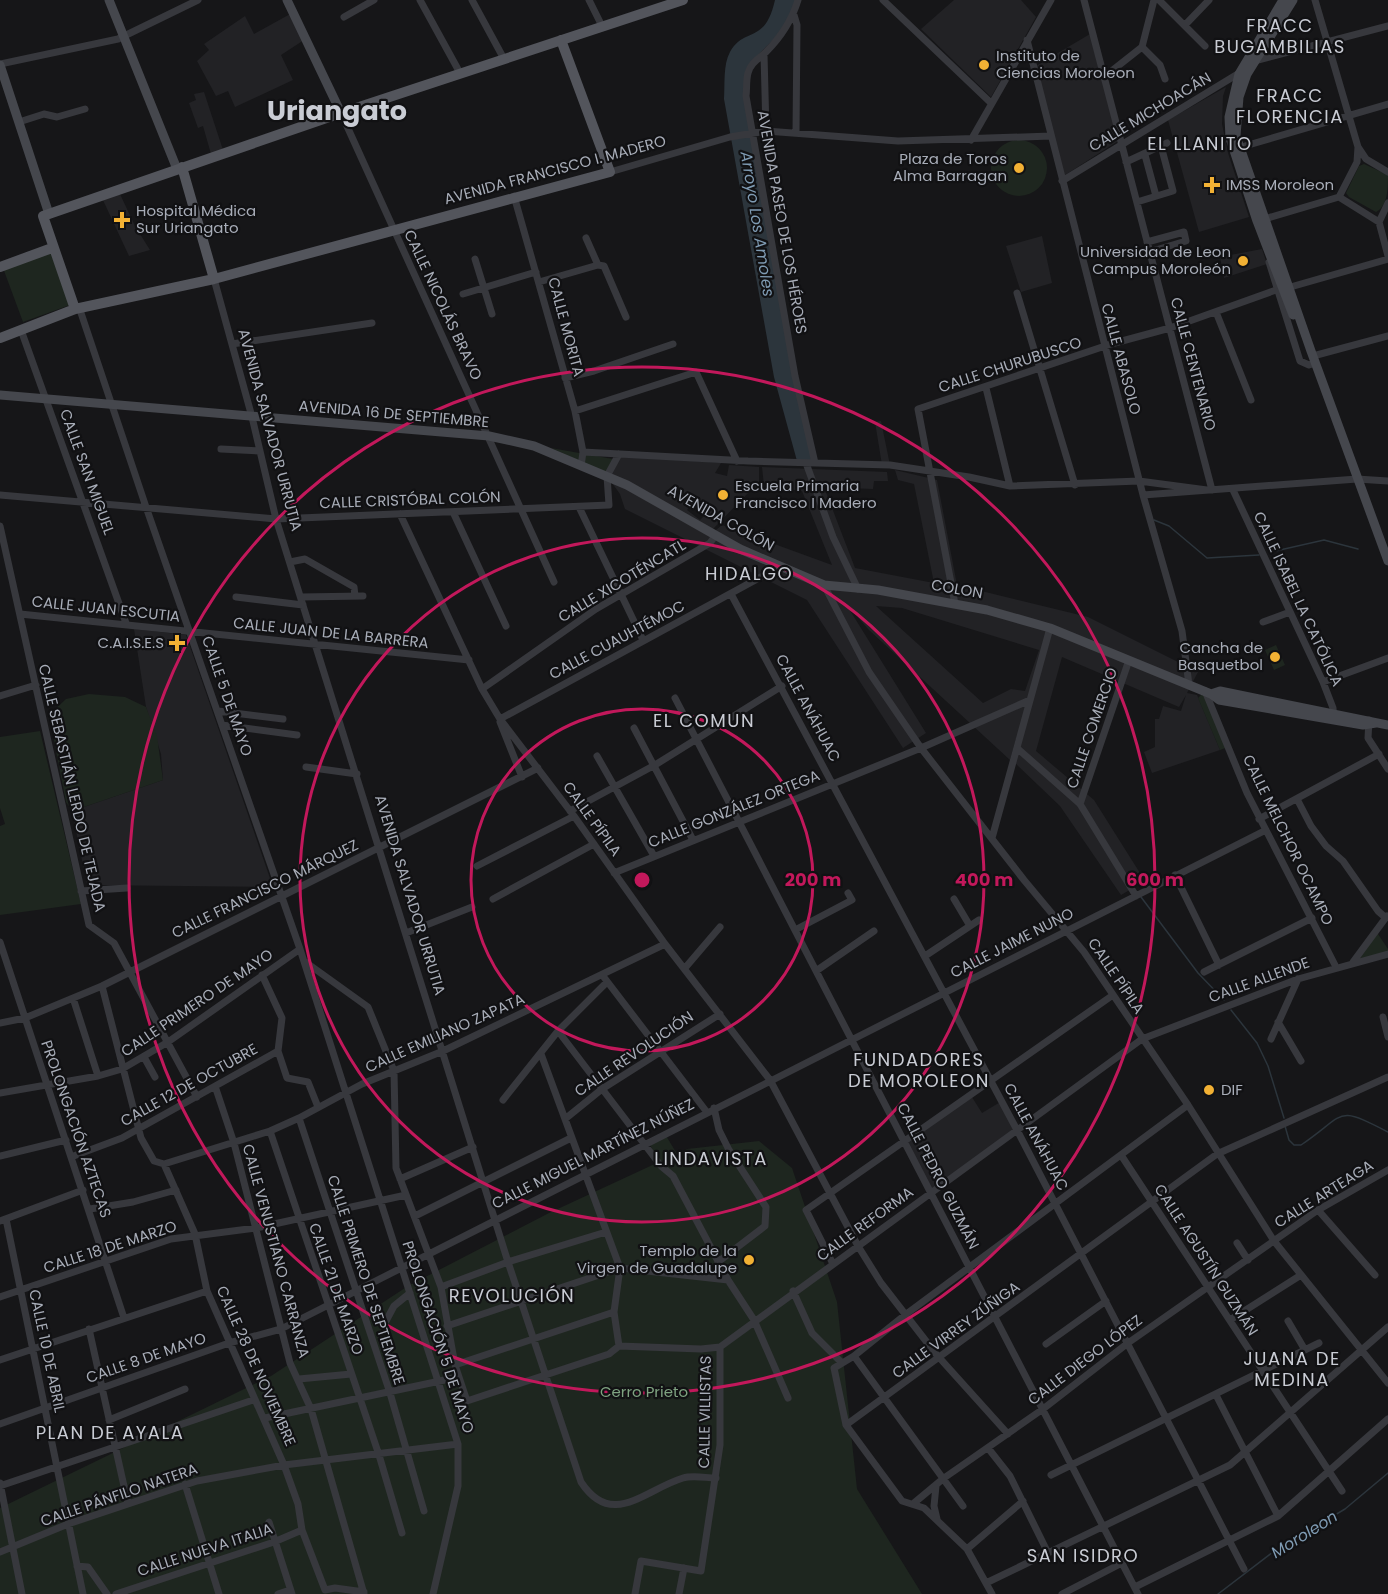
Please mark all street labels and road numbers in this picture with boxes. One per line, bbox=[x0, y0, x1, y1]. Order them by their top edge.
street label: CALLE MICHOACÁN bbox=[1085, 67, 1215, 156]
street label: AVENIDA PASEO DE LOS HÉROES bbox=[752, 108, 813, 335]
street label: AVENIDA FRANCISCO I. MADERO bbox=[442, 130, 668, 209]
street label: CALLE NICOLÁS BRAVO bbox=[399, 226, 488, 384]
street label: CALLE MORITA bbox=[543, 275, 590, 379]
street label: CALLE CENTENARIO bbox=[1166, 295, 1221, 433]
street label: CALLE ABASOLO bbox=[1097, 301, 1147, 417]
street label: AVENIDA SALVADOR URRUTIA bbox=[233, 326, 308, 533]
street label: CALLE CHURUBUSCO bbox=[936, 331, 1084, 398]
street label: AVENIDA 16 DE SEPTIEMBRE bbox=[298, 395, 490, 432]
street label: CALLE SAN MIGUEL bbox=[55, 406, 120, 538]
street label: AVENIDA COLÓN bbox=[664, 480, 778, 556]
street label: CALLE CRISTÓBAL COLÓN bbox=[319, 486, 501, 513]
street label: CALLE ISABEL LA CATÓLICA bbox=[1249, 508, 1348, 690]
street label: CALLE XICOTÉNCATL bbox=[554, 534, 690, 627]
street label: COLON bbox=[930, 574, 985, 603]
street label: CALLE JUAN ESCUTIA bbox=[31, 590, 181, 627]
street label: CALLE CUAUHTÉMOC bbox=[545, 595, 688, 684]
street label: CALLE JUAN DE LA BARRERA bbox=[232, 612, 430, 653]
street label: CALLE 5 DE MAYO bbox=[197, 633, 258, 759]
street label: CALLE ANÁHUAC bbox=[771, 650, 846, 765]
street label: CALLE SEBASTIÁN LERDO DE TEJADA bbox=[34, 662, 111, 914]
street label: CALLE COMERCIO bbox=[1061, 664, 1122, 791]
street label: CALLE MELCHOR OCAMPO bbox=[1238, 751, 1339, 929]
street label: CALLE GONZÁLEZ ORTEGA bbox=[645, 764, 823, 853]
street label: CALLE PÍPILA bbox=[558, 777, 627, 860]
street label: AVENIDA SALVADOR URRUTIA bbox=[370, 792, 451, 998]
street label: CALLE FRANCISCO MÁRQUEZ bbox=[168, 834, 362, 943]
street label: CALLE JAIME NUNO bbox=[947, 902, 1077, 983]
street label: CALLE PÍPILA bbox=[1083, 933, 1150, 1018]
street label: CALLE PRIMERO DE MAYO bbox=[117, 944, 277, 1061]
street label: CALLE ALLENDE bbox=[1205, 952, 1312, 1008]
street label: CALLE EMILIANO ZAPATA bbox=[362, 988, 528, 1077]
street label: CALLE REVOLUCIÓN bbox=[570, 1006, 697, 1101]
street label: PROLONGACIÓN AZTECAS bbox=[36, 1037, 117, 1220]
street label: CALLE 12 DE OCTUBRE bbox=[116, 1038, 261, 1131]
street label: CALLE ANÁHUAC bbox=[999, 1079, 1074, 1194]
street label: CALLE MIGUEL MARTÍNEZ NÚÑEZ bbox=[488, 1093, 697, 1214]
street label: CALLE PEDRO GUZMÁN bbox=[892, 1099, 985, 1253]
street label: CALLE VENUSTIANO CARRANZA bbox=[238, 1142, 315, 1360]
street label: CALLE ARTEAGA bbox=[1270, 1155, 1377, 1232]
street label: CALLE PRIMERO DE SEPTIEMBRE bbox=[323, 1172, 410, 1387]
street label: CALLE AGUSTÍN GUZMÁN bbox=[1149, 1180, 1263, 1340]
street label: CALLE REFORMA bbox=[812, 1181, 917, 1266]
street label: CALLE 18 DE MARZO bbox=[41, 1215, 179, 1278]
street label: CALLE 21 DE MARZO bbox=[304, 1220, 369, 1358]
street label: PROLONGACIÓN 5 DE MAYO bbox=[397, 1238, 480, 1436]
street label: CALLE VIRREY ZÚÑIGA bbox=[888, 1276, 1024, 1383]
street label: CALLE 28 DE NOVIEMBRE bbox=[212, 1282, 301, 1449]
street label: CALLE 10 DE ABRIL bbox=[24, 1287, 71, 1415]
street label: CALLE DIEGO LÓPEZ bbox=[1023, 1310, 1146, 1410]
street label: CALLE 8 DE MAYO bbox=[83, 1327, 209, 1388]
street label: CALLE VILLISTAS bbox=[693, 1355, 716, 1469]
street label: CALLE PÁNFILO NATERA bbox=[37, 1458, 200, 1531]
street label: CALLE NUEVA ITALIA bbox=[134, 1518, 275, 1581]

